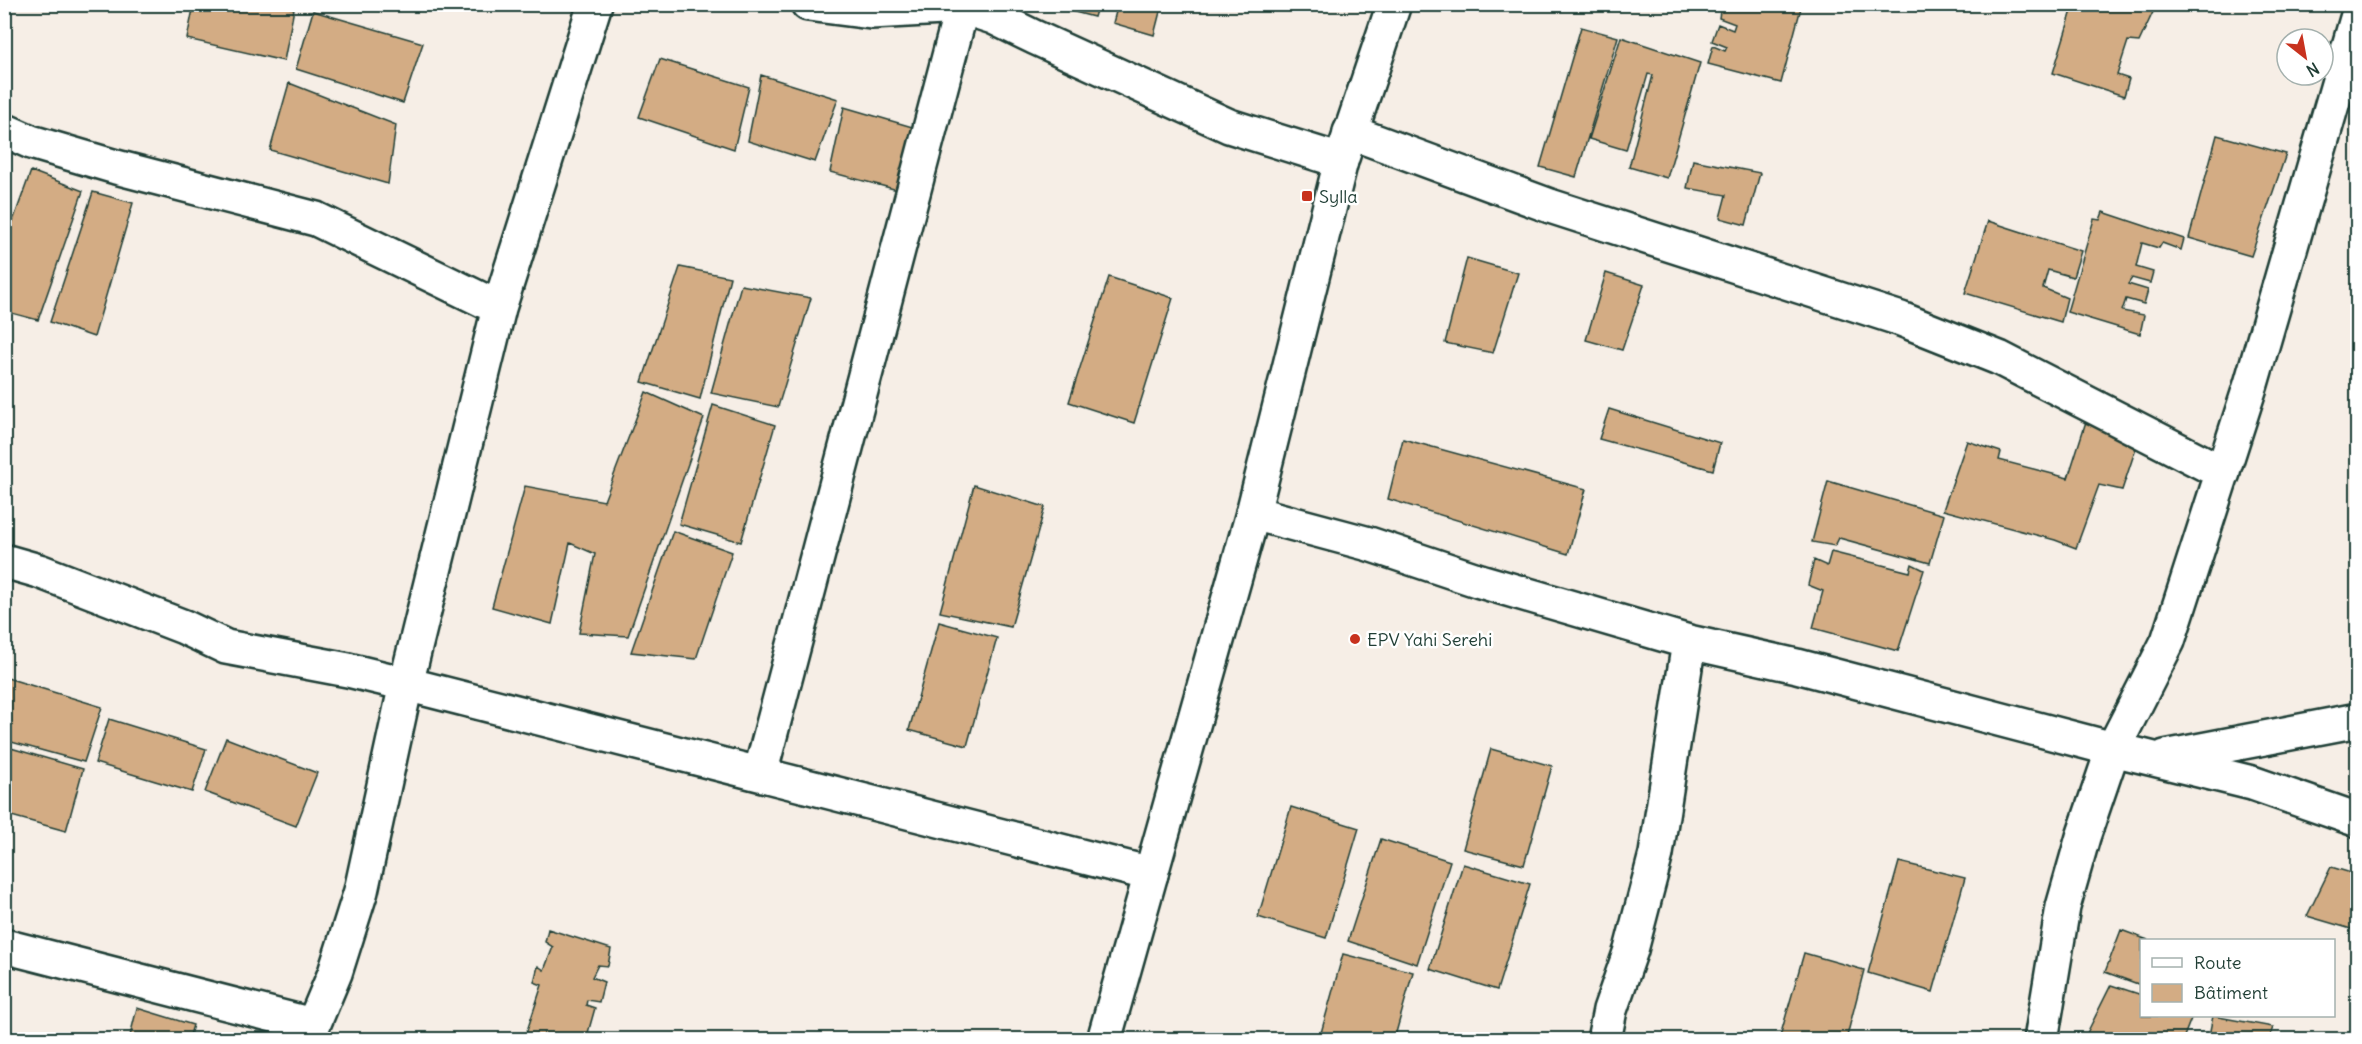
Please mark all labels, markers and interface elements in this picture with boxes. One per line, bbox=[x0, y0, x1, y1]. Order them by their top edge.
north arrow bbox=[2275, 27, 2335, 87]
text: N bbox=[2303, 58, 2323, 81]
place label: Sylla bbox=[1319, 185, 1358, 208]
marker: Sylla bbox=[1300, 189, 1314, 203]
place label: EPV Yahi Serehi bbox=[1367, 628, 1492, 651]
marker: EPV Yahi Serehi bbox=[1348, 632, 1362, 646]
legend bbox=[2140, 939, 2335, 1017]
text: Route bbox=[2194, 951, 2242, 974]
text: Bâtiment bbox=[2194, 981, 2268, 1004]

